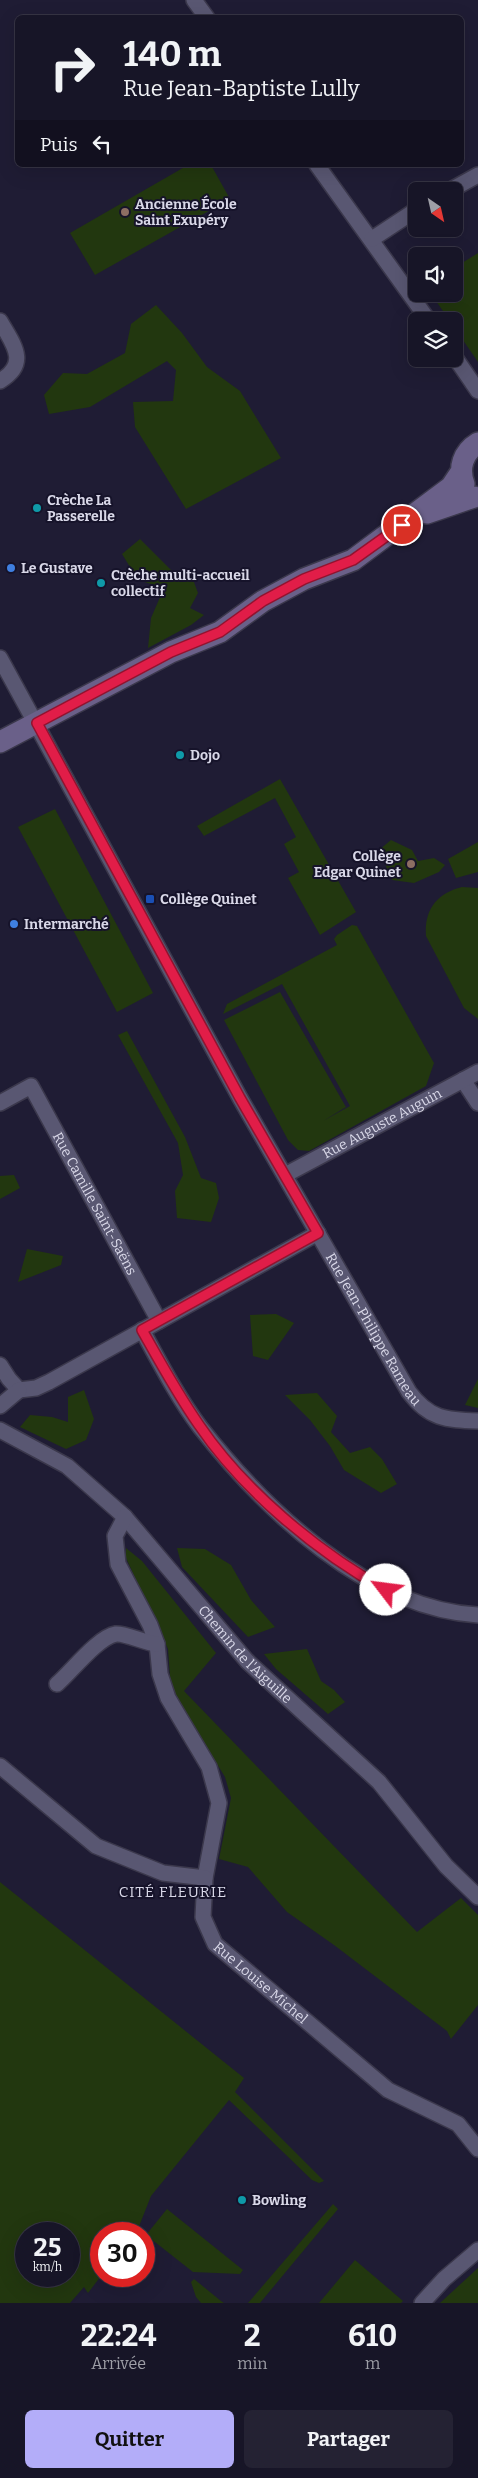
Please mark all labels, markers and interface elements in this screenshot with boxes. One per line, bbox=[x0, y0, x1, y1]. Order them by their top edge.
text: 140 m bbox=[123, 33, 221, 75]
icon: right bbox=[40, 35, 105, 100]
text: Rue Jean-Baptiste Lully bbox=[123, 75, 360, 102]
icon: left bbox=[88, 130, 116, 158]
text: Puis bbox=[40, 133, 78, 156]
north arrow bbox=[408, 182, 462, 238]
map controls bbox=[408, 182, 463, 367]
place label: Ancienne École Saint Exupéry bbox=[135, 195, 237, 229]
marker: Ancienne École Saint Exupéry bbox=[119, 206, 131, 218]
button: sound bbox=[408, 247, 463, 302]
button: layers bbox=[408, 312, 463, 367]
place label: Crèche La Passerelle bbox=[47, 492, 115, 525]
marker: Crèche La Passerelle bbox=[31, 502, 43, 514]
pin bbox=[381, 504, 423, 546]
icon: arrive bbox=[388, 511, 416, 539]
place label: Le Gustave bbox=[21, 560, 93, 577]
marker: Le Gustave bbox=[5, 562, 17, 574]
place label: Crèche multi-accueil collectif bbox=[111, 567, 250, 600]
marker: Crèche multi-accueil collectif bbox=[95, 577, 107, 589]
place label: Dojo bbox=[190, 747, 220, 764]
marker: Dojo bbox=[174, 749, 186, 761]
place label: Collège Edgar Quinet bbox=[314, 848, 401, 881]
marker: Collège Edgar Quinet bbox=[405, 858, 417, 870]
place label: Collège Quinet bbox=[160, 891, 257, 908]
marker: Collège Quinet bbox=[144, 893, 156, 905]
place label: Intermarché bbox=[24, 916, 109, 933]
marker: Intermarché bbox=[8, 918, 20, 930]
street label: Rue Auguste Auguin bbox=[319, 1084, 445, 1162]
street label: Rue Camille Saint-Saëns bbox=[49, 1129, 141, 1278]
street label: Rue Jean-Philippe Rameau bbox=[322, 1250, 425, 1409]
position arrow bbox=[359, 1563, 411, 1615]
street label: Chemin de l'Aiguille bbox=[195, 1602, 296, 1707]
district label: CITÉ FLEURIE bbox=[119, 1883, 227, 1901]
street label: Rue Louise Michel bbox=[210, 1938, 311, 2027]
place label: Bowling bbox=[252, 2192, 306, 2209]
marker: Bowling bbox=[236, 2194, 248, 2206]
speed limit sign: 30 bbox=[90, 2222, 155, 2287]
text: 25 bbox=[34, 2233, 61, 2263]
text: km/h bbox=[33, 2260, 62, 2274]
text: 22:24 bbox=[81, 2318, 157, 2354]
text: 2 bbox=[244, 2318, 261, 2354]
text: 610 bbox=[348, 2318, 397, 2354]
text: Arrivée bbox=[91, 2354, 146, 2373]
text: min bbox=[237, 2354, 267, 2373]
text: m bbox=[365, 2354, 380, 2373]
button: Quitter bbox=[25, 2410, 234, 2468]
button: Partager bbox=[244, 2410, 453, 2468]

